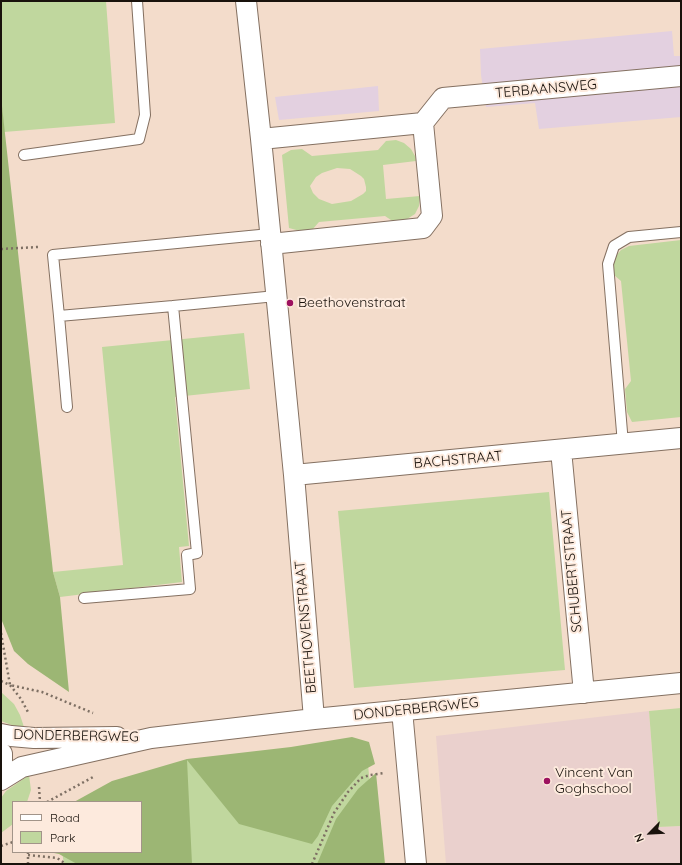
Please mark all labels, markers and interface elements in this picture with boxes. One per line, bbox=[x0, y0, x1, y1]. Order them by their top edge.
street label: TERBAANSWEG bbox=[494, 76, 598, 102]
place label: Beethovenstraat bbox=[298, 295, 406, 311]
marker: Beethovenstraat bbox=[285, 298, 295, 308]
street label: BACHSTRAAT bbox=[413, 448, 503, 472]
street label: SCHUBERTSTRAAT bbox=[558, 509, 586, 633]
street label: BEETHOVENSTRAAT bbox=[292, 560, 320, 694]
street label: DONDERBERGWEG bbox=[353, 694, 479, 724]
street label: DONDERBERGWEG bbox=[13, 727, 139, 745]
place label: Vincent Van Goghschool bbox=[555, 765, 633, 798]
marker: Vincent Van Goghschool bbox=[542, 776, 552, 786]
legend bbox=[12, 801, 142, 853]
text: Road bbox=[50, 810, 80, 825]
north arrow bbox=[630, 813, 670, 853]
text: Park bbox=[50, 830, 75, 845]
text: N bbox=[631, 831, 647, 844]

